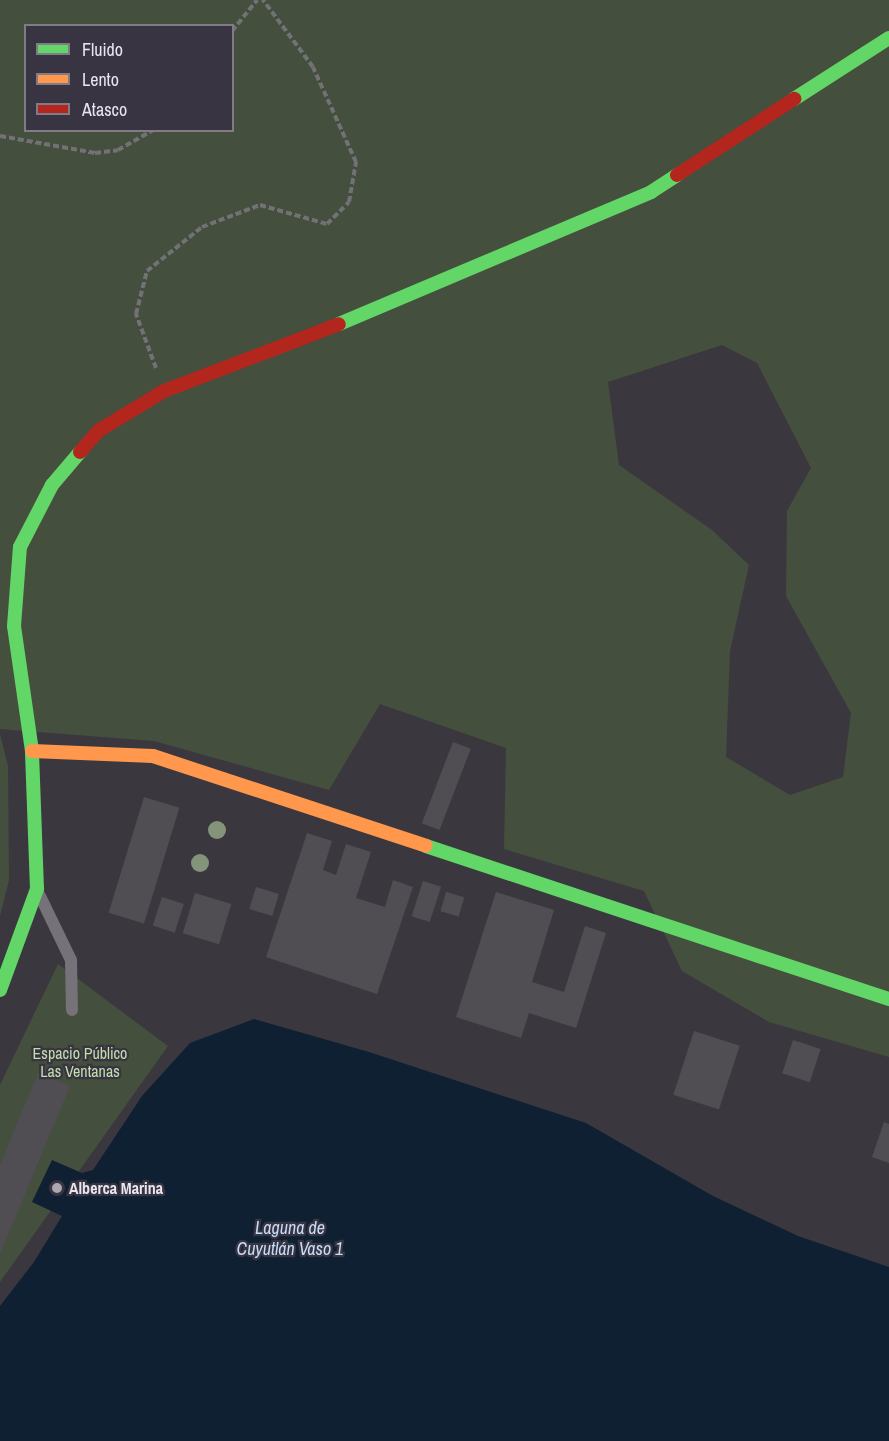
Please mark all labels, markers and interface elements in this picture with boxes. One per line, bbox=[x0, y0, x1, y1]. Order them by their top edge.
legend bbox=[24, 24, 234, 132]
text: Fluido bbox=[82, 37, 123, 62]
text: Lento bbox=[82, 67, 119, 92]
text: Atasco bbox=[82, 97, 127, 122]
park label: Espacio Público Las Ventanas bbox=[33, 1043, 127, 1081]
place label: Alberca Marina bbox=[69, 1178, 163, 1198]
marker: Alberca Marina bbox=[50, 1181, 64, 1195]
water label: Laguna de Cuyutlán Vaso 1 bbox=[237, 1218, 343, 1260]

